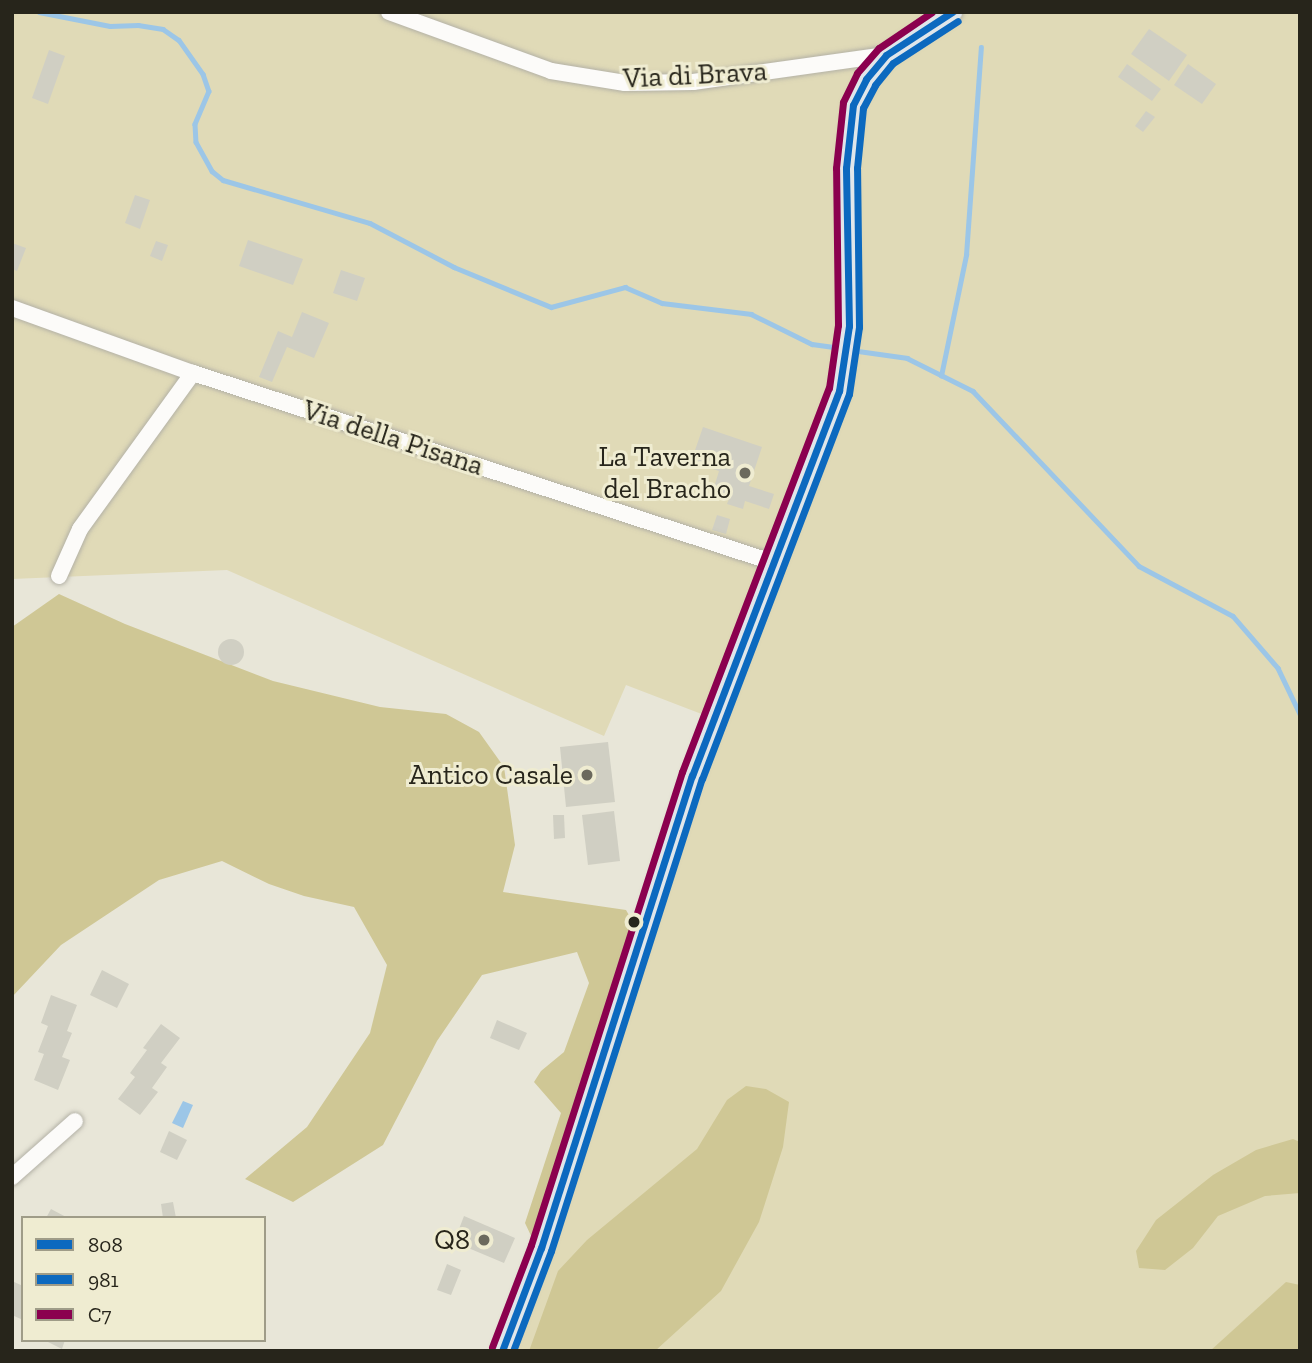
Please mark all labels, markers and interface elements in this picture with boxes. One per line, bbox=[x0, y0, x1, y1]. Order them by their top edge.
street label: Via di Brava bbox=[622, 54, 768, 96]
street label: Via della Pisana bbox=[298, 393, 488, 483]
place label: La Taverna del Bracho bbox=[598, 440, 731, 506]
marker: La Taverna del Bracho bbox=[737, 465, 753, 481]
place label: Antico Casale bbox=[409, 758, 573, 792]
marker: Antico Casale bbox=[579, 767, 595, 783]
unlabelled marker bbox=[627, 915, 641, 929]
legend bbox=[21, 1216, 266, 1342]
place label: Q8 bbox=[434, 1223, 470, 1257]
text: 808 bbox=[88, 1232, 123, 1257]
marker: Q8 bbox=[476, 1232, 492, 1248]
text: 981 bbox=[88, 1267, 119, 1292]
text: C7 bbox=[88, 1302, 111, 1327]

